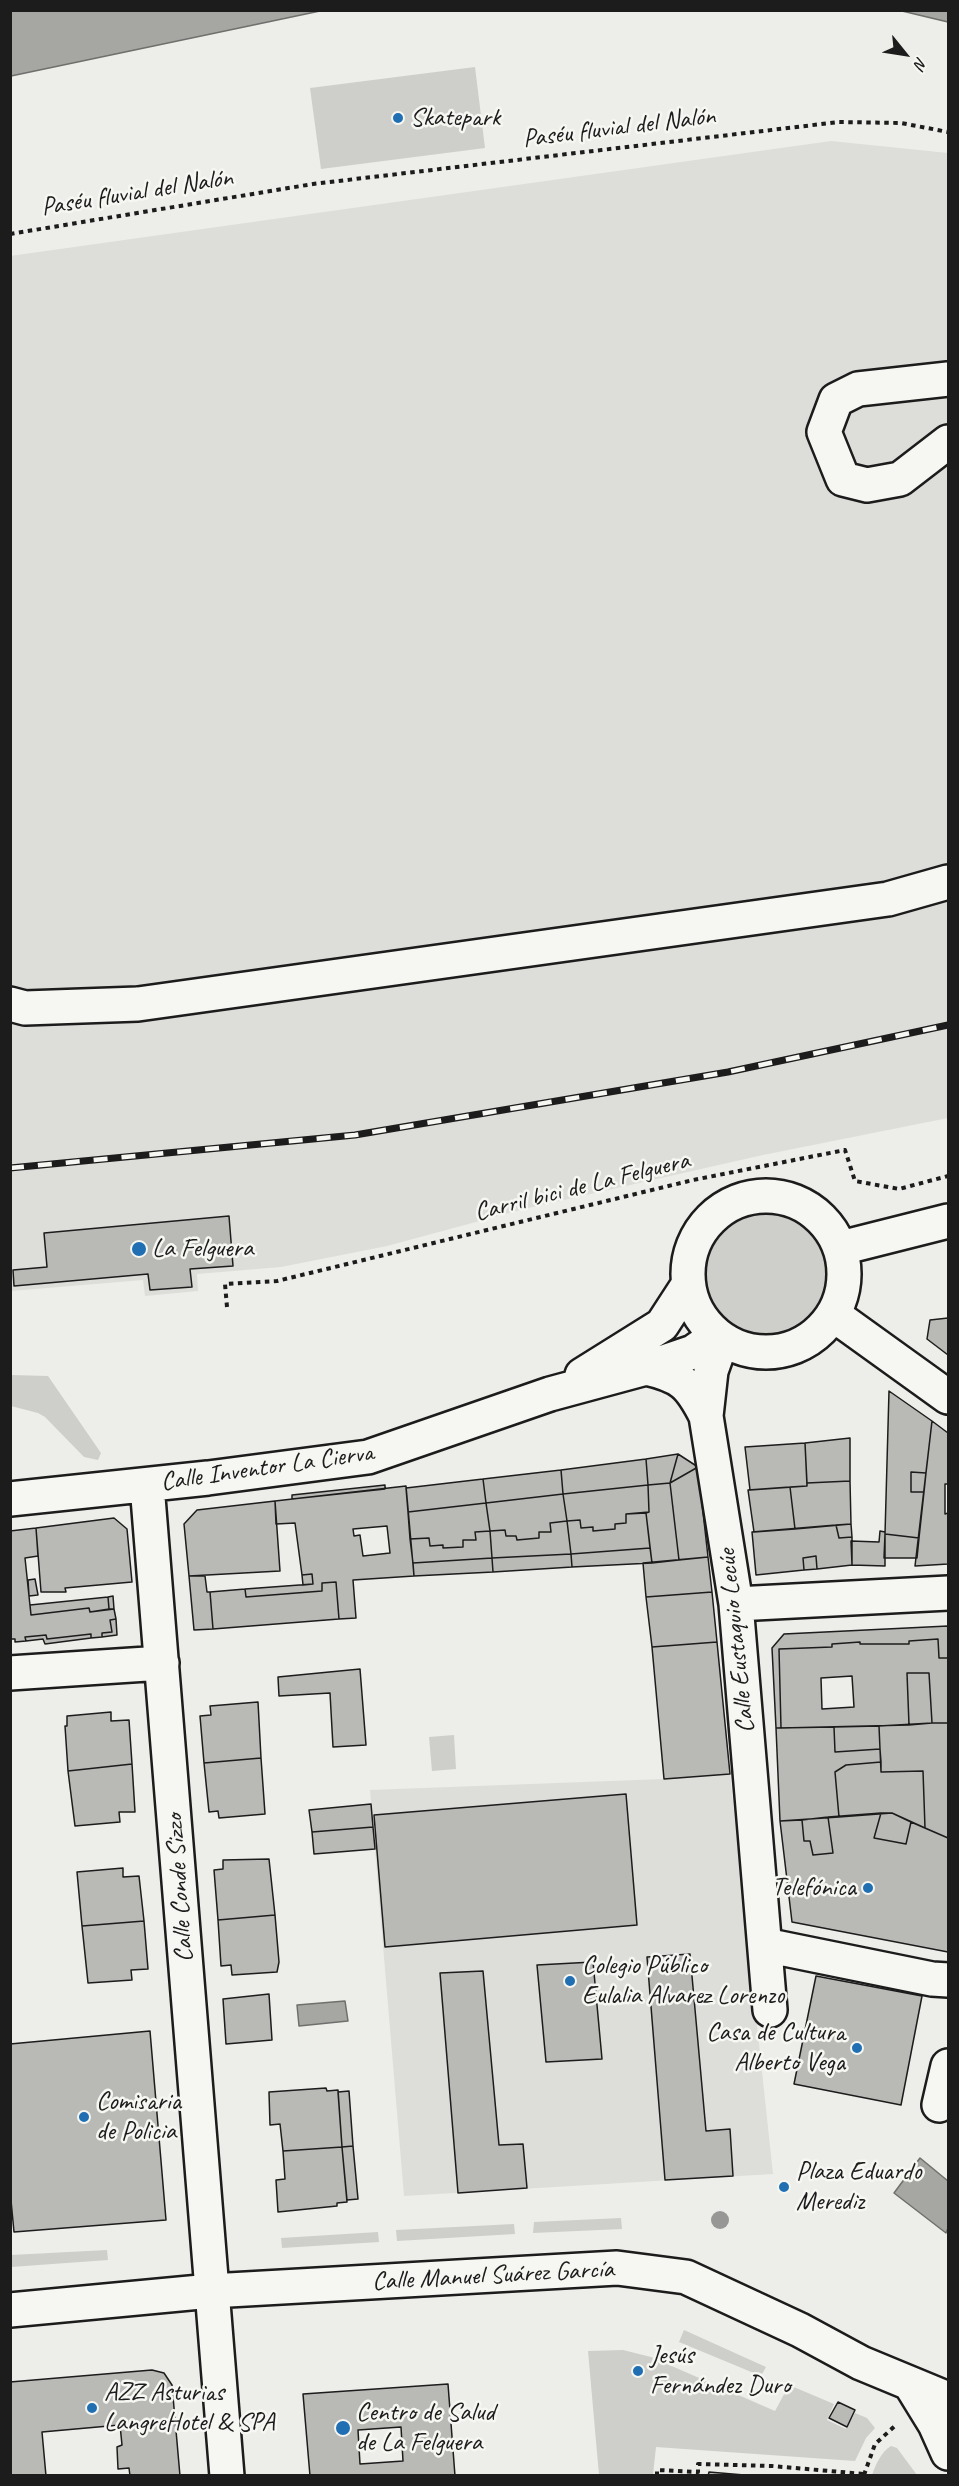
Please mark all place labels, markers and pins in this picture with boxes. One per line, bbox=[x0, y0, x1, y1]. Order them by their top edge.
place label: Skatepark bbox=[410, 102, 500, 134]
marker: Skatepark bbox=[391, 111, 405, 125]
place label: La Felguera bbox=[152, 1233, 253, 1265]
marker: La Felguera bbox=[130, 1240, 148, 1258]
place label: Telefónica bbox=[772, 1872, 856, 1904]
marker: Telefónica bbox=[861, 1881, 875, 1895]
place label: Colegio Público Eulalia Alvarez Lorenzo bbox=[582, 1950, 784, 2012]
marker: Colegio Público Eulalia Alvarez Lorenzo bbox=[563, 1974, 577, 1988]
place label: Casa de Cultura Alberto Vega bbox=[706, 2017, 845, 2078]
marker: Casa de Cultura Alberto Vega bbox=[850, 2041, 864, 2055]
place label: Comisaria de Policia bbox=[96, 2086, 181, 2148]
marker: Comisaria de Policia bbox=[77, 2110, 91, 2124]
place label: Plaza Eduardo Merediz bbox=[796, 2156, 922, 2218]
marker: Plaza Eduardo Merediz bbox=[777, 2180, 791, 2194]
place label: Jesús Fernández Duro bbox=[650, 2340, 790, 2402]
marker: Jesús Fernández Duro bbox=[631, 2364, 645, 2378]
place label: AZZ Asturias LangreHotel & SPA bbox=[104, 2377, 275, 2438]
place label: Centro de Salud de La Felguera bbox=[356, 2397, 495, 2458]
marker: AZZ Asturias LangreHotel & SPA bbox=[85, 2401, 99, 2415]
marker: Centro de Salud de La Felguera bbox=[334, 2419, 352, 2437]

